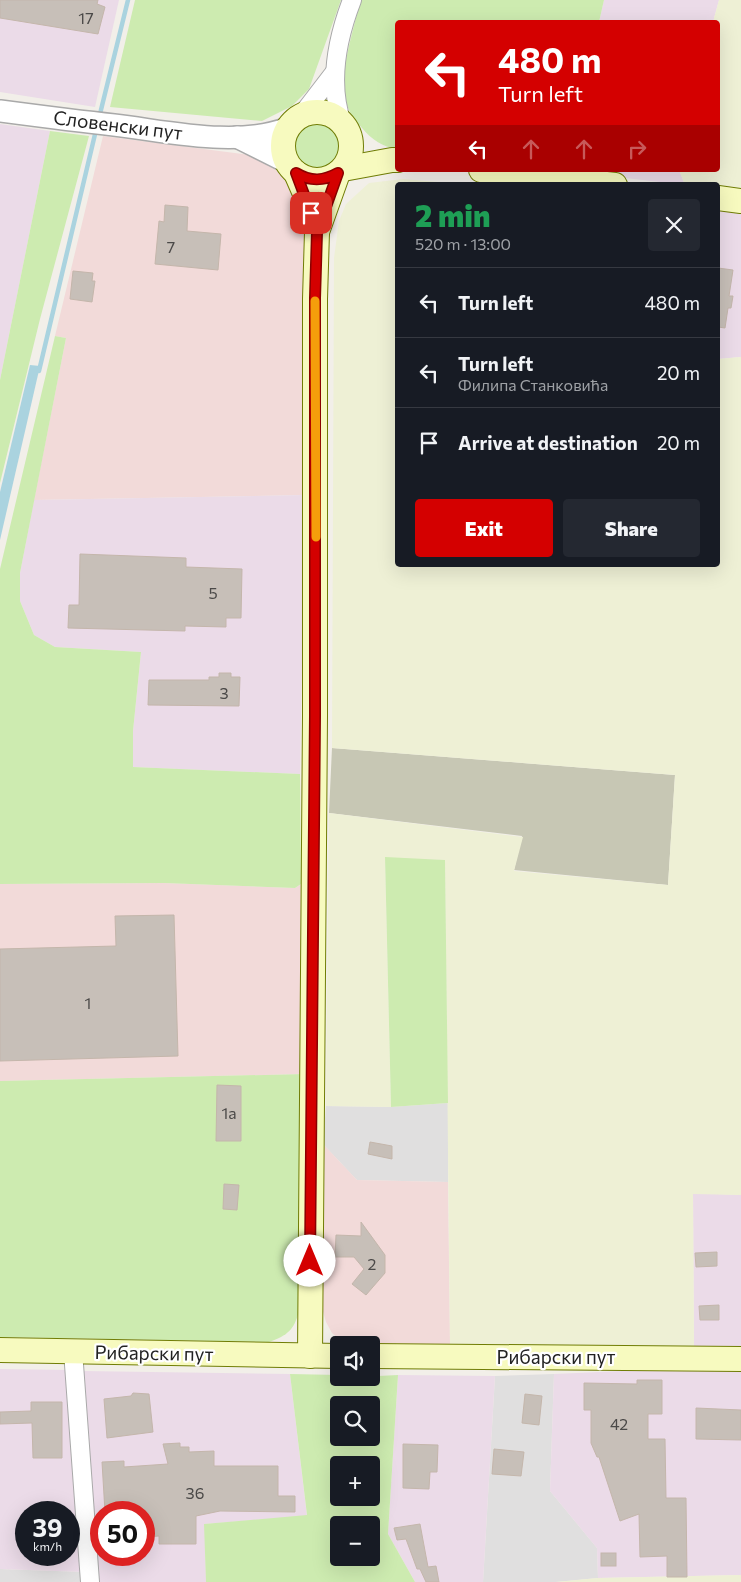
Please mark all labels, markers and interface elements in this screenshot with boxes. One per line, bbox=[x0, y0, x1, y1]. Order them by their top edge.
house number: 17 bbox=[78, 8, 94, 27]
text: 480 m bbox=[498, 37, 602, 80]
icon: left bbox=[415, 40, 480, 105]
text: Turn left bbox=[498, 80, 583, 107]
street label: Словенски пут bbox=[52, 105, 184, 144]
icon: left bbox=[464, 135, 492, 163]
icon: ahead bbox=[517, 135, 545, 163]
icon: ahead bbox=[570, 135, 598, 163]
icon: right bbox=[623, 135, 651, 163]
pin bbox=[290, 192, 332, 234]
text: 2 min bbox=[415, 196, 490, 233]
icon: arrive bbox=[297, 199, 325, 227]
button: close bbox=[648, 199, 700, 251]
text: 520 m · 13:00 bbox=[415, 234, 511, 253]
house number: 7 bbox=[167, 237, 175, 256]
icon: left bbox=[415, 289, 443, 317]
text: Turn left bbox=[458, 291, 533, 314]
text: 480 m bbox=[644, 291, 700, 314]
text: Turn left bbox=[458, 352, 533, 375]
icon: left bbox=[415, 359, 443, 387]
text: 20 m bbox=[657, 361, 700, 384]
text: Филипа Станковића bbox=[458, 375, 608, 394]
icon: arrive bbox=[415, 429, 443, 457]
text: Arrive at destination bbox=[458, 431, 638, 454]
text: 20 m bbox=[657, 431, 700, 454]
button: Exit bbox=[415, 499, 553, 557]
button: Share bbox=[563, 499, 700, 557]
house number: 5 bbox=[208, 583, 218, 602]
house number: 3 bbox=[219, 683, 229, 702]
house number: 1 bbox=[85, 993, 91, 1012]
house number: 1a bbox=[221, 1103, 237, 1122]
position arrow bbox=[283, 1234, 335, 1286]
house number: 2 bbox=[368, 1254, 377, 1273]
map controls bbox=[330, 1336, 380, 1566]
button: sound bbox=[330, 1336, 380, 1386]
street label: Рибарски пут bbox=[94, 1340, 214, 1365]
street label: Рибарски пут bbox=[497, 1345, 616, 1368]
button: search bbox=[330, 1396, 380, 1446]
house number: 42 bbox=[610, 1414, 628, 1433]
button: + bbox=[330, 1456, 380, 1506]
house number: 36 bbox=[186, 1483, 204, 1502]
speed limit sign: 50 bbox=[90, 1501, 155, 1566]
text: 39 bbox=[33, 1512, 63, 1542]
button: − bbox=[330, 1516, 380, 1566]
text: km/h bbox=[33, 1539, 62, 1553]

